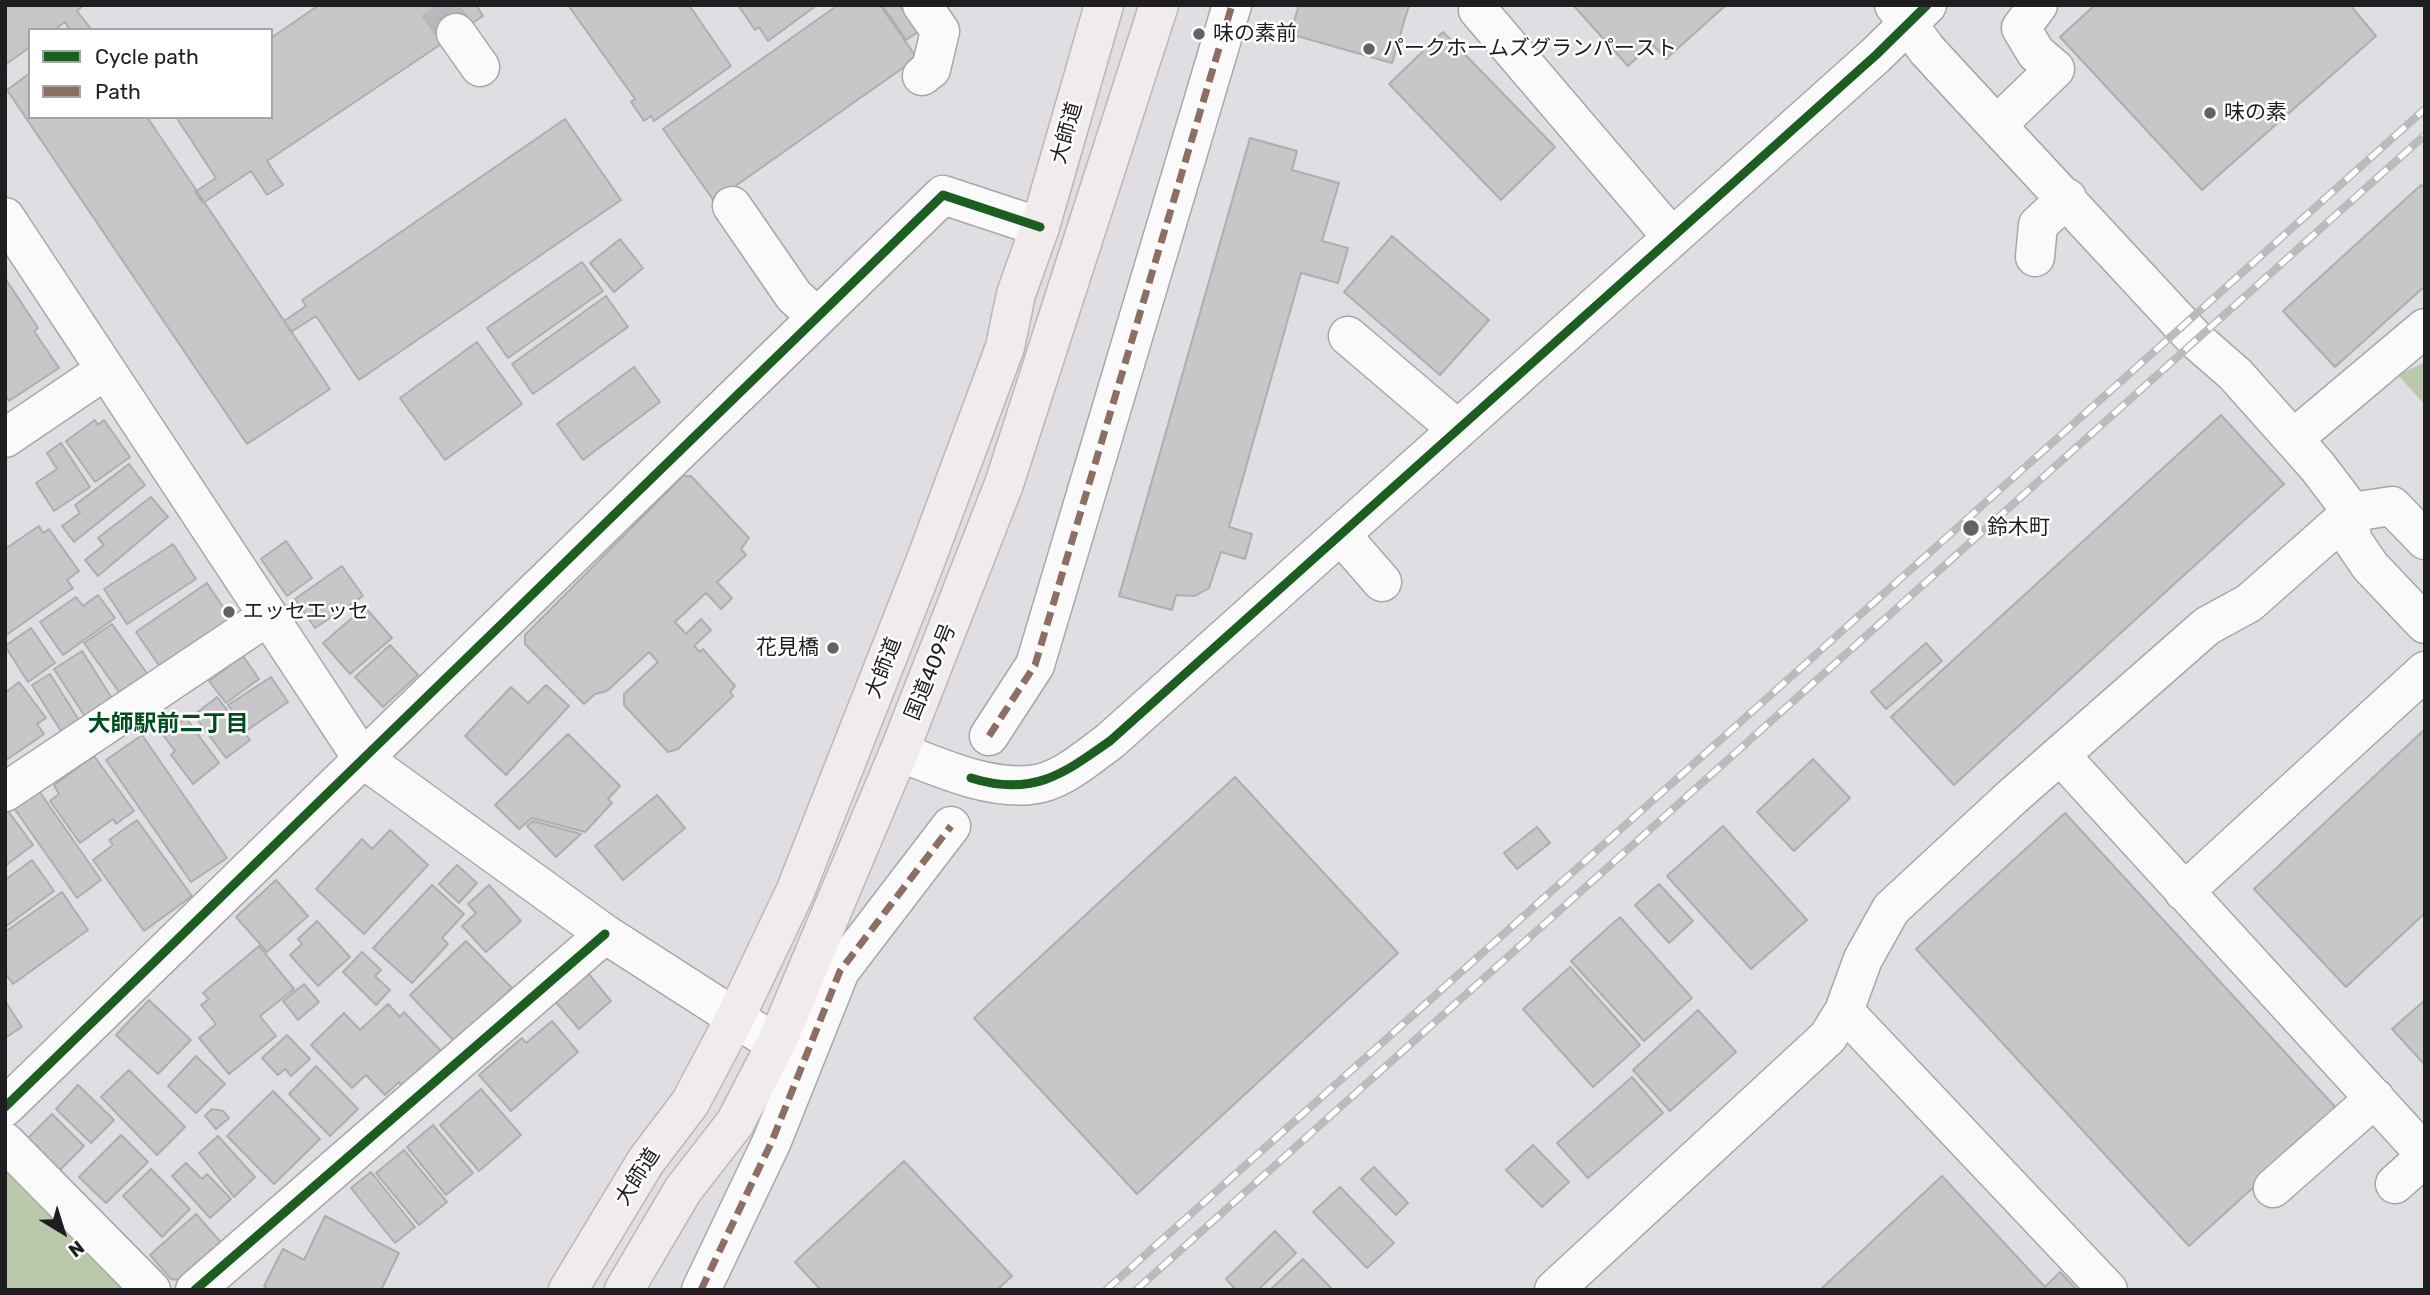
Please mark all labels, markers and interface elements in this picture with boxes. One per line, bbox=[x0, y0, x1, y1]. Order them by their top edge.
place label: 味の素前 bbox=[1213, 21, 1297, 47]
marker: 味の素前 bbox=[1191, 26, 1207, 42]
legend bbox=[28, 28, 273, 119]
place label: パークホームズグランパースト bbox=[1383, 36, 1677, 62]
marker: パークホームズグランパースト bbox=[1361, 41, 1377, 57]
text: Cycle path bbox=[95, 44, 199, 69]
text: Path bbox=[95, 79, 141, 104]
street label: 大師道 bbox=[1046, 99, 1088, 167]
place label: 味の素 bbox=[2224, 100, 2287, 126]
marker: 味の素 bbox=[2202, 105, 2218, 121]
place label: 鈴木町 bbox=[1987, 515, 2050, 541]
marker: 鈴木町 bbox=[1961, 518, 1981, 538]
place label: エッセエッセ bbox=[243, 599, 369, 625]
marker: エッセエッセ bbox=[221, 604, 237, 620]
street label: 国道409号 bbox=[900, 620, 962, 724]
street label: 大師道 bbox=[861, 634, 907, 702]
place label: 花見橋 bbox=[756, 635, 819, 661]
marker: 花見橋 bbox=[825, 640, 841, 656]
district label: 大師駅前二丁目 bbox=[88, 710, 248, 738]
street label: 大師道 bbox=[610, 1144, 666, 1210]
north arrow bbox=[28, 1197, 98, 1267]
text: N bbox=[64, 1236, 89, 1262]

